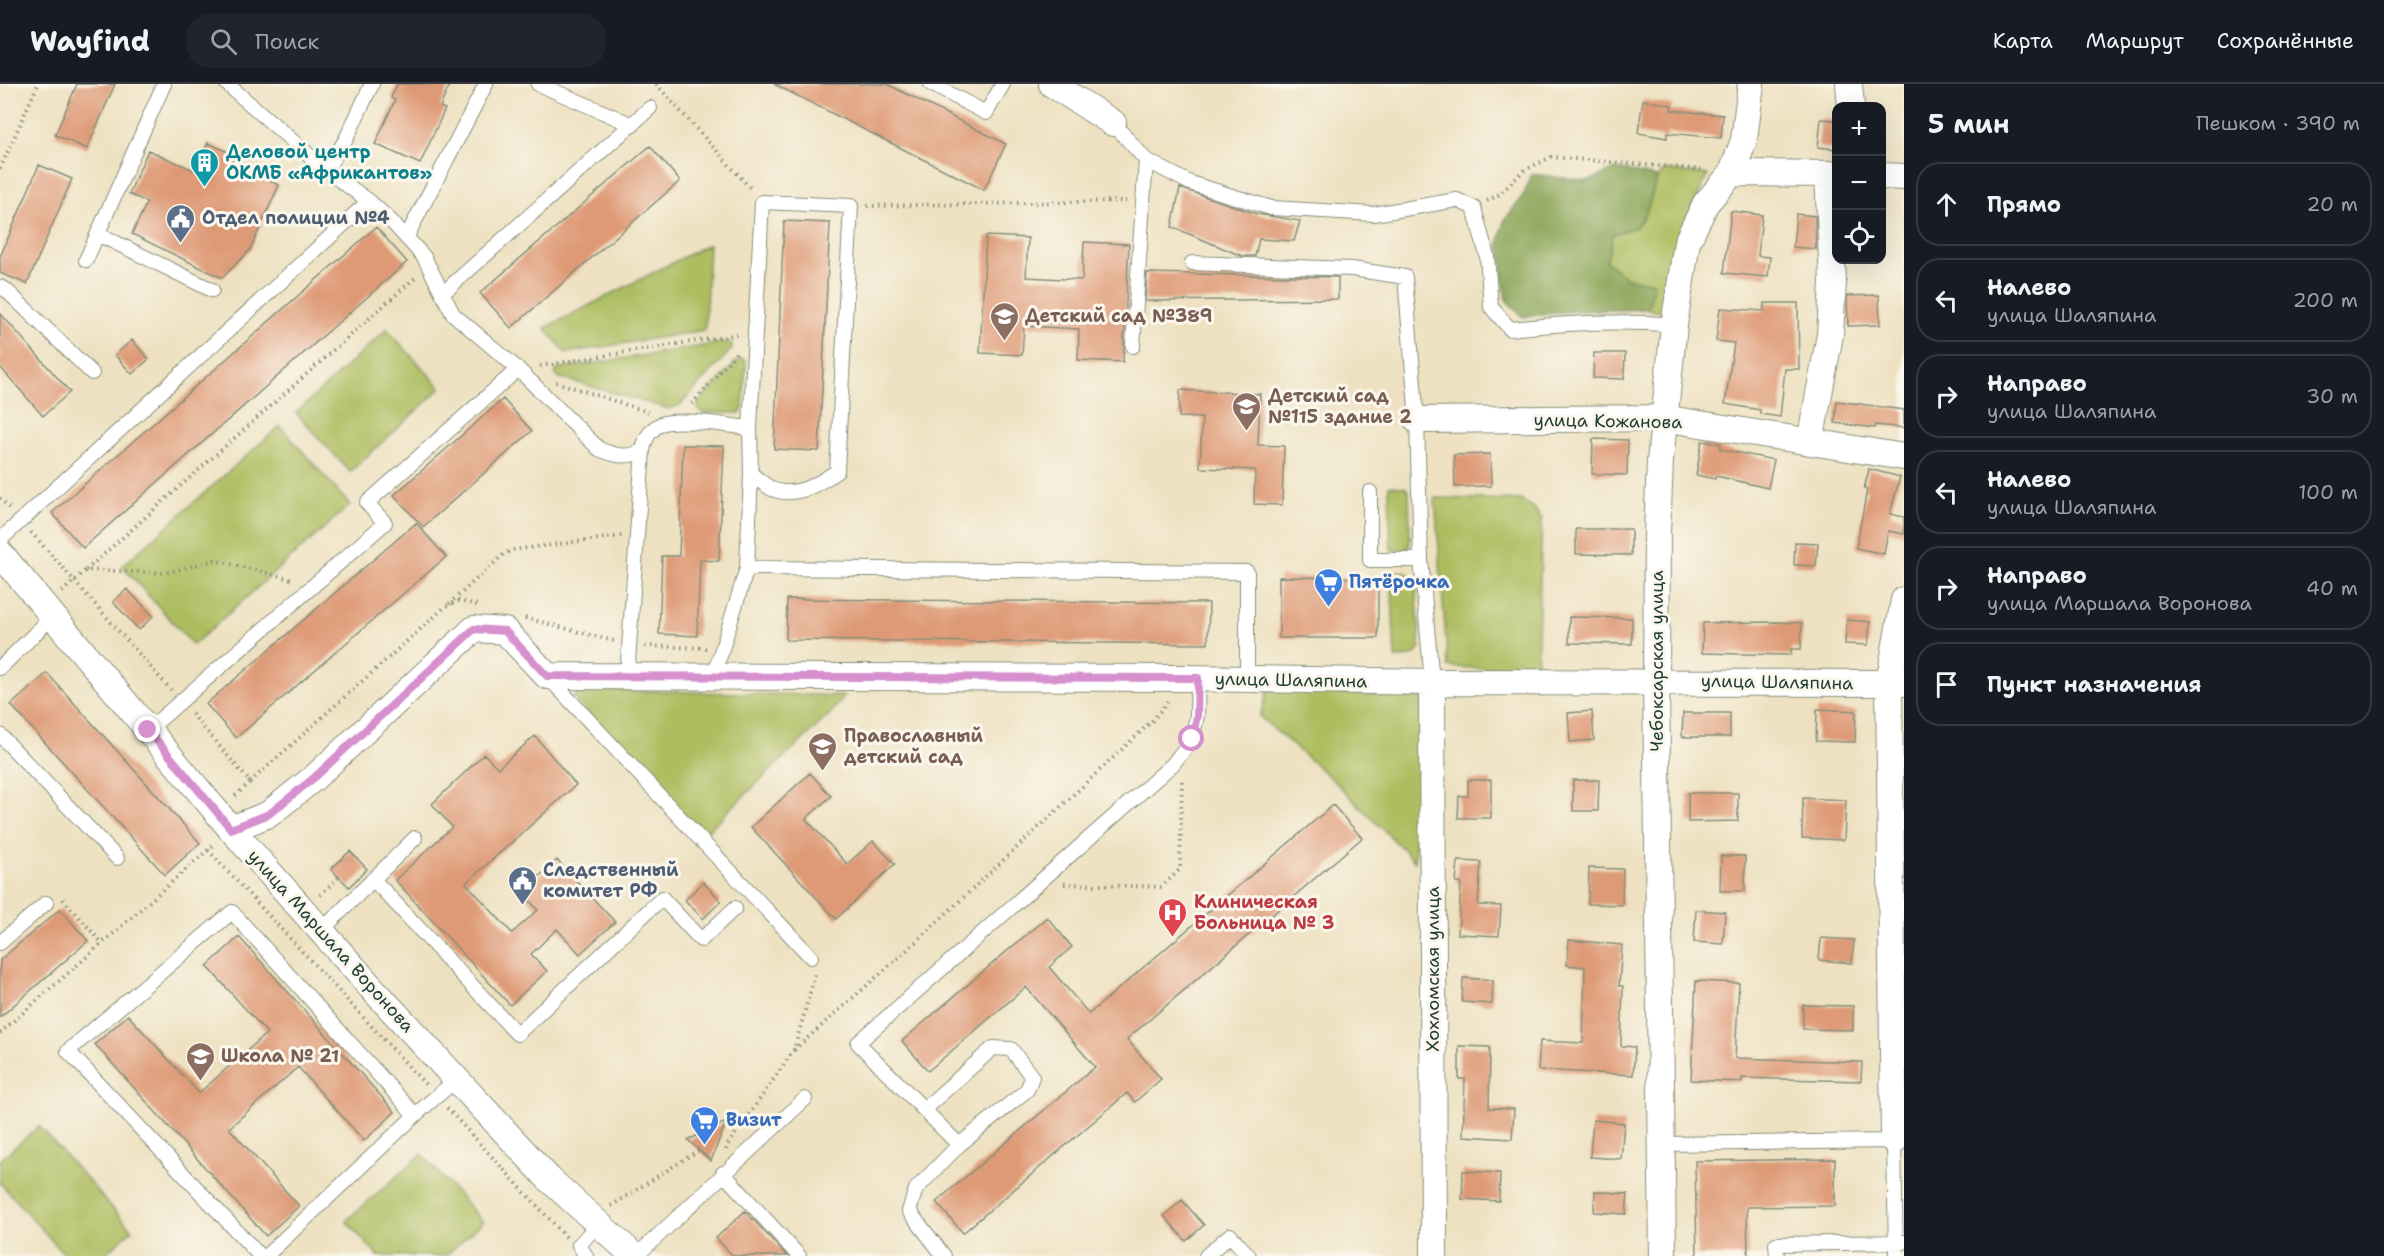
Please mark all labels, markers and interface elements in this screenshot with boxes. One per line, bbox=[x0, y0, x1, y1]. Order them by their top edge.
search box bbox=[186, 14, 606, 68]
text: Wayfind bbox=[30, 22, 150, 60]
icon: search bbox=[207, 25, 240, 58]
text: Поиск bbox=[255, 27, 319, 56]
text: Карта bbox=[1993, 27, 2053, 55]
text: Маршрут bbox=[2086, 27, 2184, 55]
text: Сохранённые bbox=[2217, 27, 2354, 55]
map controls bbox=[1832, 102, 1886, 264]
button: + bbox=[1832, 102, 1886, 156]
text: 5 мин bbox=[1928, 106, 2009, 141]
text: Пешком · 390 m bbox=[2196, 110, 2360, 136]
place label: Деловой центр ОКМБ «Африкантов» bbox=[226, 140, 432, 185]
building icon: Деловой центр ОКМБ «Африкантов» bbox=[189, 146, 221, 188]
button: − bbox=[1832, 156, 1886, 210]
icon: ahead bbox=[1930, 188, 1963, 221]
text: Прямо bbox=[1987, 190, 2061, 219]
text: 20 m bbox=[2307, 191, 2358, 217]
public building icon: Отдел полиции №4 bbox=[165, 202, 197, 244]
place label: Отдел полиции №4 bbox=[202, 206, 390, 230]
button: locate bbox=[1832, 210, 1886, 264]
text: Налево bbox=[1987, 273, 2071, 302]
icon: left bbox=[1930, 284, 1963, 317]
text: 200 m bbox=[2293, 287, 2358, 313]
school or university icon: Детский сад №389 bbox=[988, 300, 1020, 342]
text: улица Шаляпина bbox=[1987, 302, 2156, 328]
place label: Детский сад №389 bbox=[1025, 304, 1212, 328]
text: Направо bbox=[1987, 369, 2087, 398]
icon: right bbox=[1930, 380, 1963, 413]
text: 30 m bbox=[2306, 383, 2358, 409]
place label: Детский сад №115 здание 2 bbox=[1268, 384, 1412, 429]
school or university icon: Детский сад №115 здание 2 bbox=[1231, 390, 1263, 432]
text: улица Шаляпина bbox=[1987, 398, 2156, 424]
street label: улица Кожанова bbox=[1533, 408, 1683, 434]
text: Налево bbox=[1987, 465, 2071, 494]
icon: left bbox=[1930, 476, 1963, 509]
text: 100 m bbox=[2298, 479, 2358, 505]
text: улица Шаляпина bbox=[1987, 494, 2156, 520]
text: Направо bbox=[1987, 561, 2087, 590]
supermarket icon: Пятёрочка bbox=[1312, 566, 1344, 608]
place label: Пятёрочка bbox=[1349, 570, 1450, 594]
street label: Чебоксарская улица bbox=[1645, 570, 1669, 752]
icon: right bbox=[1930, 572, 1963, 605]
text: 40 m bbox=[2306, 575, 2358, 601]
text: улица Маршала Воронова bbox=[1987, 590, 2252, 616]
street label: улица Шаляпина bbox=[1215, 667, 1367, 693]
icon: arrive bbox=[1930, 668, 1963, 701]
street label: улица Шаляпина bbox=[1701, 669, 1853, 695]
text: Пункт назначения bbox=[1987, 670, 2201, 699]
route end bbox=[134, 716, 160, 742]
place label: Православный детский сад bbox=[844, 724, 983, 769]
route start bbox=[1178, 725, 1204, 751]
school or university icon: Православный детский сад bbox=[807, 730, 839, 772]
street label: улица Маршала Воронова bbox=[242, 844, 420, 1038]
place label: Следственный комитет РФ bbox=[543, 858, 679, 903]
public building icon: Следственный комитет РФ bbox=[506, 864, 538, 906]
street label: Хохломская улица bbox=[1421, 886, 1445, 1052]
place label: Клиническая Больница № 3 bbox=[1194, 890, 1334, 935]
hospital icon: Клиническая Больница № 3 bbox=[1157, 896, 1189, 938]
school or university icon: Школа № 21 bbox=[184, 1040, 216, 1082]
place label: Школа № 21 bbox=[221, 1044, 339, 1068]
supermarket icon: Визит bbox=[689, 1104, 721, 1146]
place label: Визит bbox=[726, 1108, 782, 1132]

